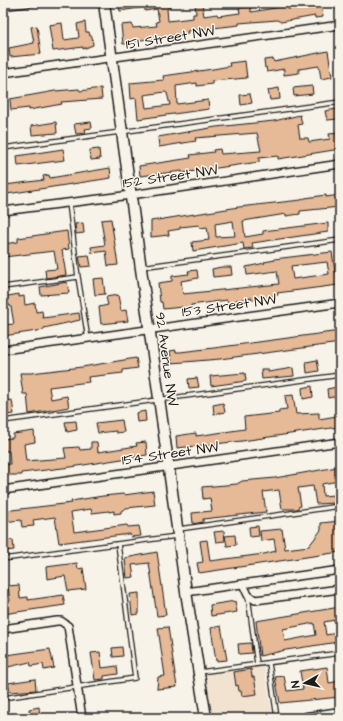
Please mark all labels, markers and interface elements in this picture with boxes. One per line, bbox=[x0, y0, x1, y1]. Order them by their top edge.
street label: 151 Street NW bbox=[124, 21, 216, 55]
street label: 152 Street NW bbox=[121, 160, 219, 194]
street label: 153 Street NW bbox=[181, 289, 278, 323]
street label: 92 Avenue NW bbox=[150, 311, 182, 407]
street label: 154 Street NW bbox=[120, 437, 220, 471]
north arrow bbox=[285, 663, 325, 703]
text: N bbox=[288, 680, 304, 689]

